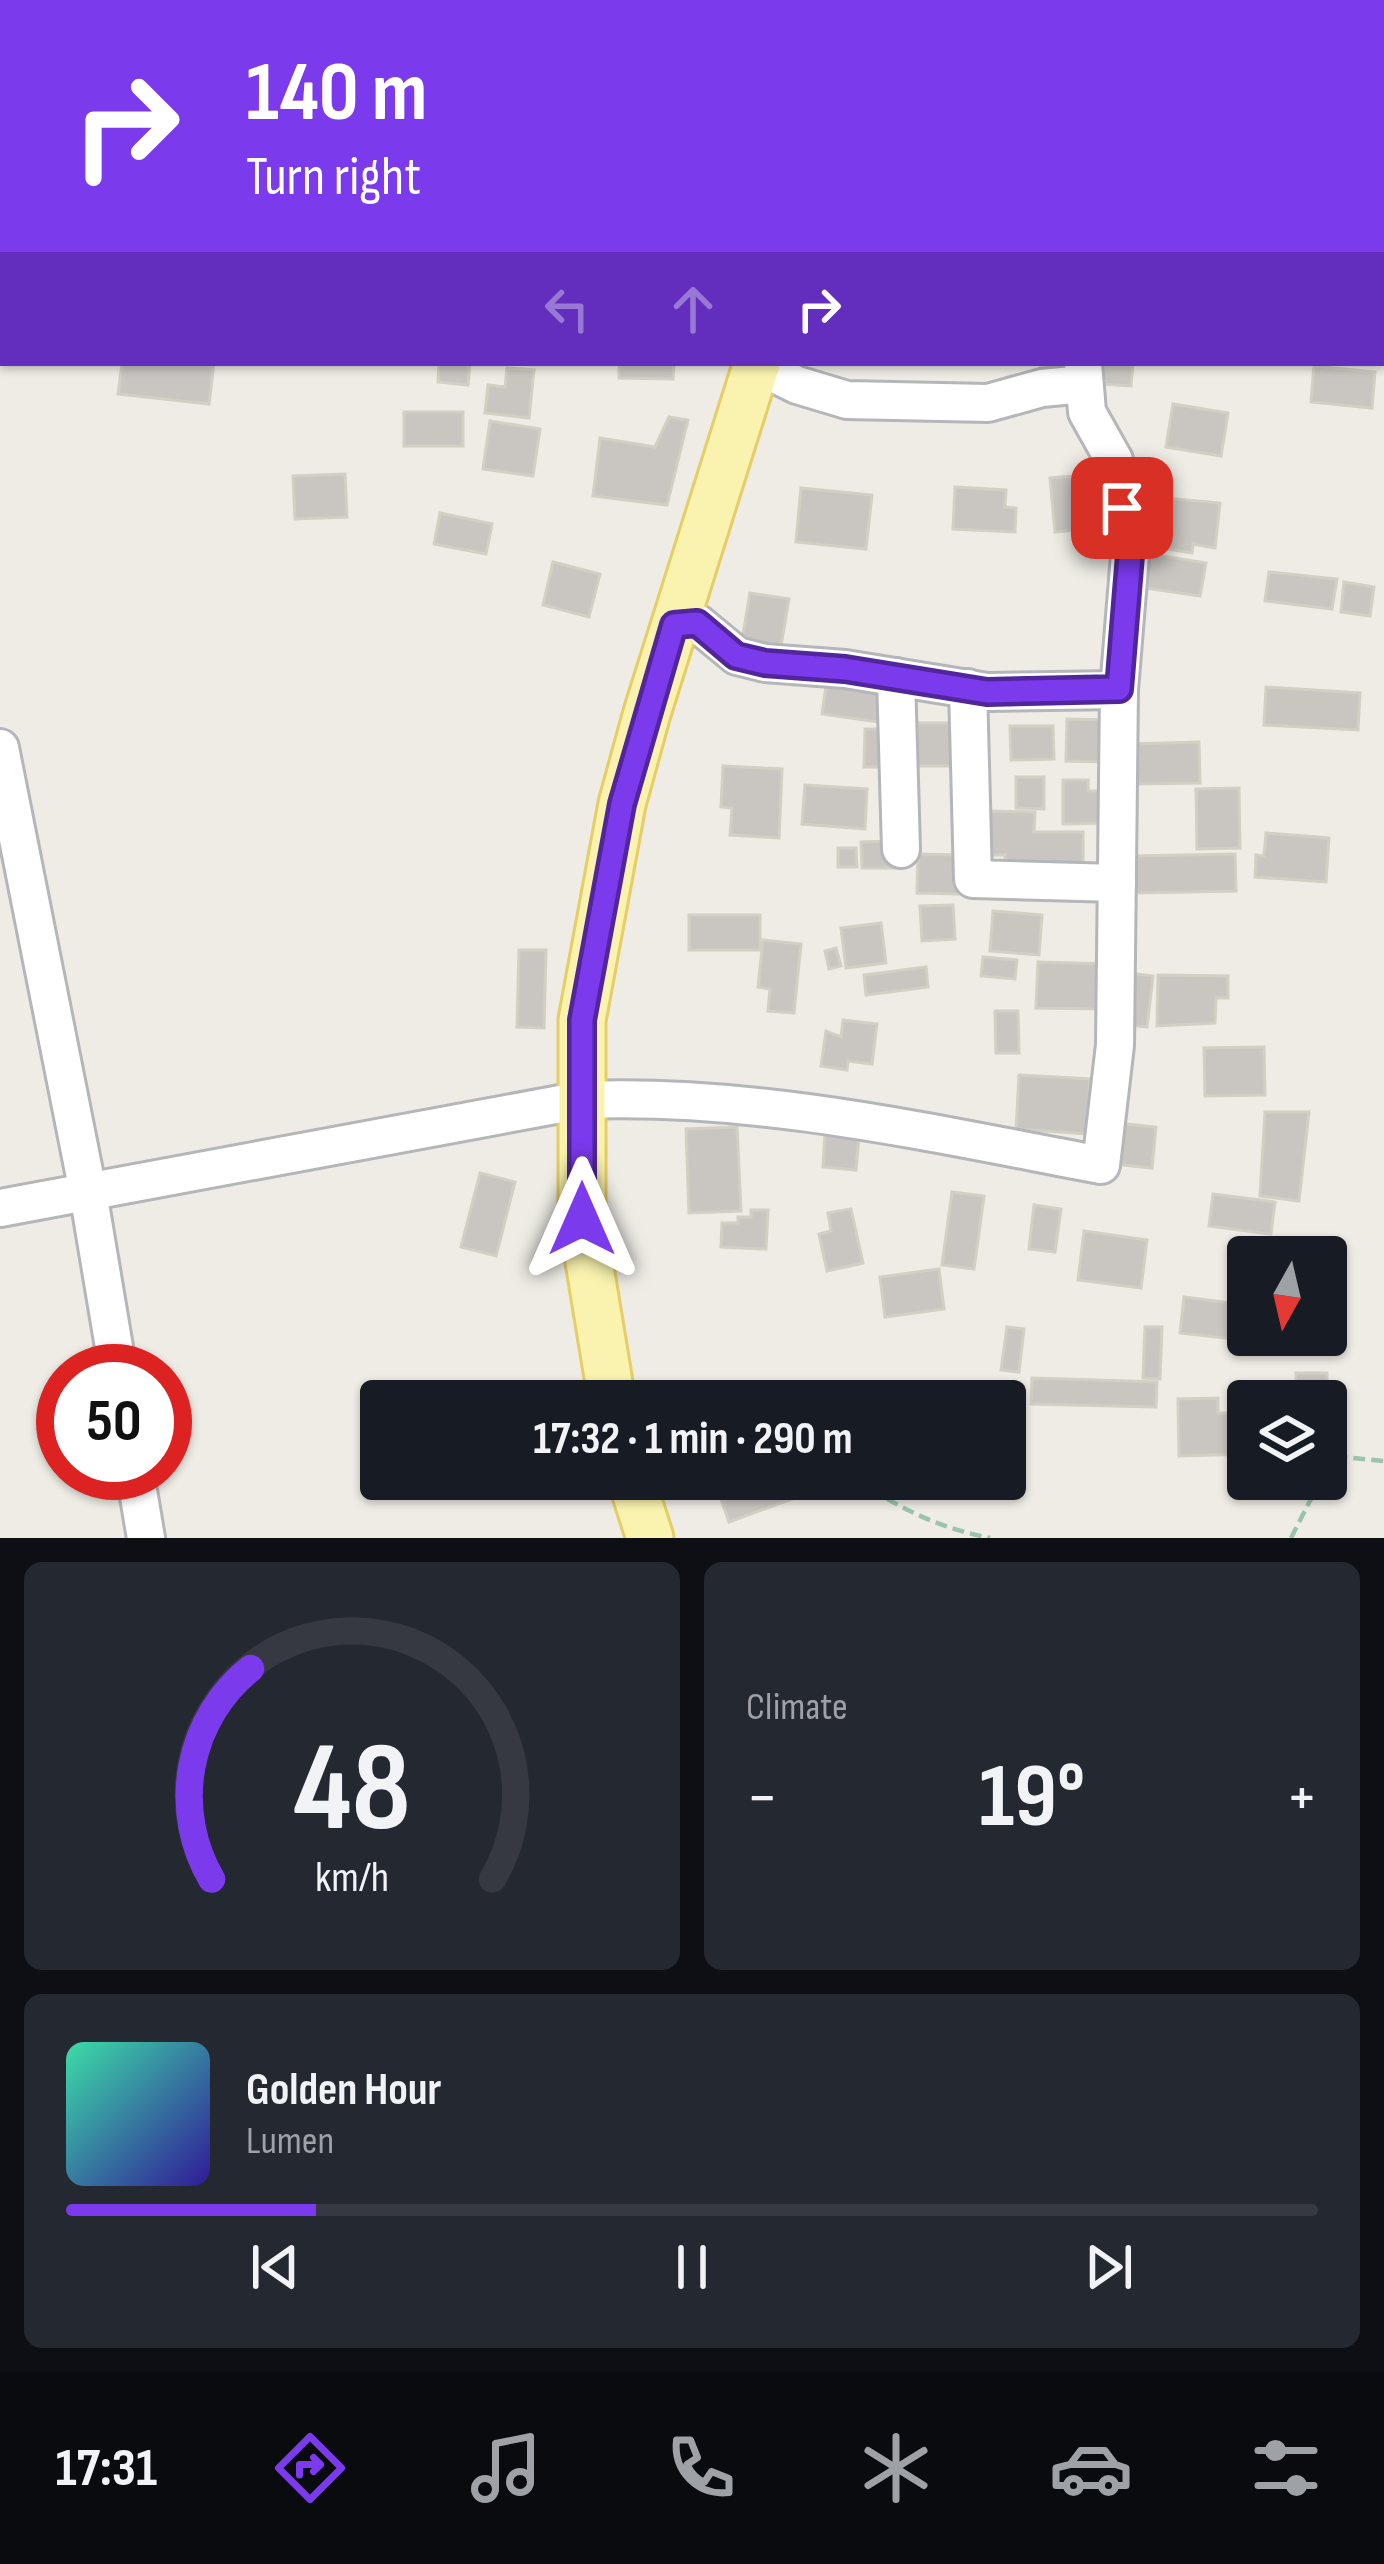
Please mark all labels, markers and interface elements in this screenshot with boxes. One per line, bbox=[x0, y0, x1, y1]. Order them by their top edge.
text: 140 m bbox=[246, 43, 427, 144]
icon: right bbox=[48, 48, 204, 204]
text: Turn right bbox=[246, 145, 421, 210]
icon: left bbox=[534, 276, 600, 342]
icon: ahead bbox=[660, 276, 726, 342]
icon: right bbox=[786, 276, 852, 342]
pin bbox=[1071, 457, 1173, 559]
icon: arrive bbox=[1089, 475, 1155, 541]
position arrow bbox=[519, 1156, 645, 1282]
north arrow bbox=[1227, 1236, 1347, 1356]
map controls bbox=[1227, 1236, 1347, 1500]
speed limit sign: 50 bbox=[36, 1344, 192, 1500]
button: layers bbox=[1227, 1380, 1347, 1500]
text: 17:32 · 1 min · 290 m bbox=[533, 1412, 853, 1467]
text: Climate bbox=[746, 1684, 848, 1731]
text: 48 bbox=[293, 1716, 411, 1865]
text: 19° bbox=[979, 1744, 1085, 1852]
text: − bbox=[746, 1759, 778, 1838]
text: + bbox=[1286, 1759, 1318, 1838]
text: km/h bbox=[315, 1852, 389, 1904]
text: Golden Hour bbox=[246, 2063, 441, 2118]
text: Lumen bbox=[246, 2118, 334, 2165]
icon: previous bbox=[242, 2234, 308, 2300]
icon: pause bbox=[659, 2234, 725, 2300]
icon: next bbox=[1076, 2234, 1142, 2300]
icon: directions bbox=[268, 2426, 352, 2510]
icon: music bbox=[464, 2426, 548, 2510]
icon: phone bbox=[659, 2426, 743, 2510]
icon: climate bbox=[854, 2426, 938, 2510]
icon: car bbox=[1049, 2426, 1133, 2510]
icon: filters bbox=[1244, 2426, 1328, 2510]
text: 17:31 bbox=[56, 2436, 157, 2501]

